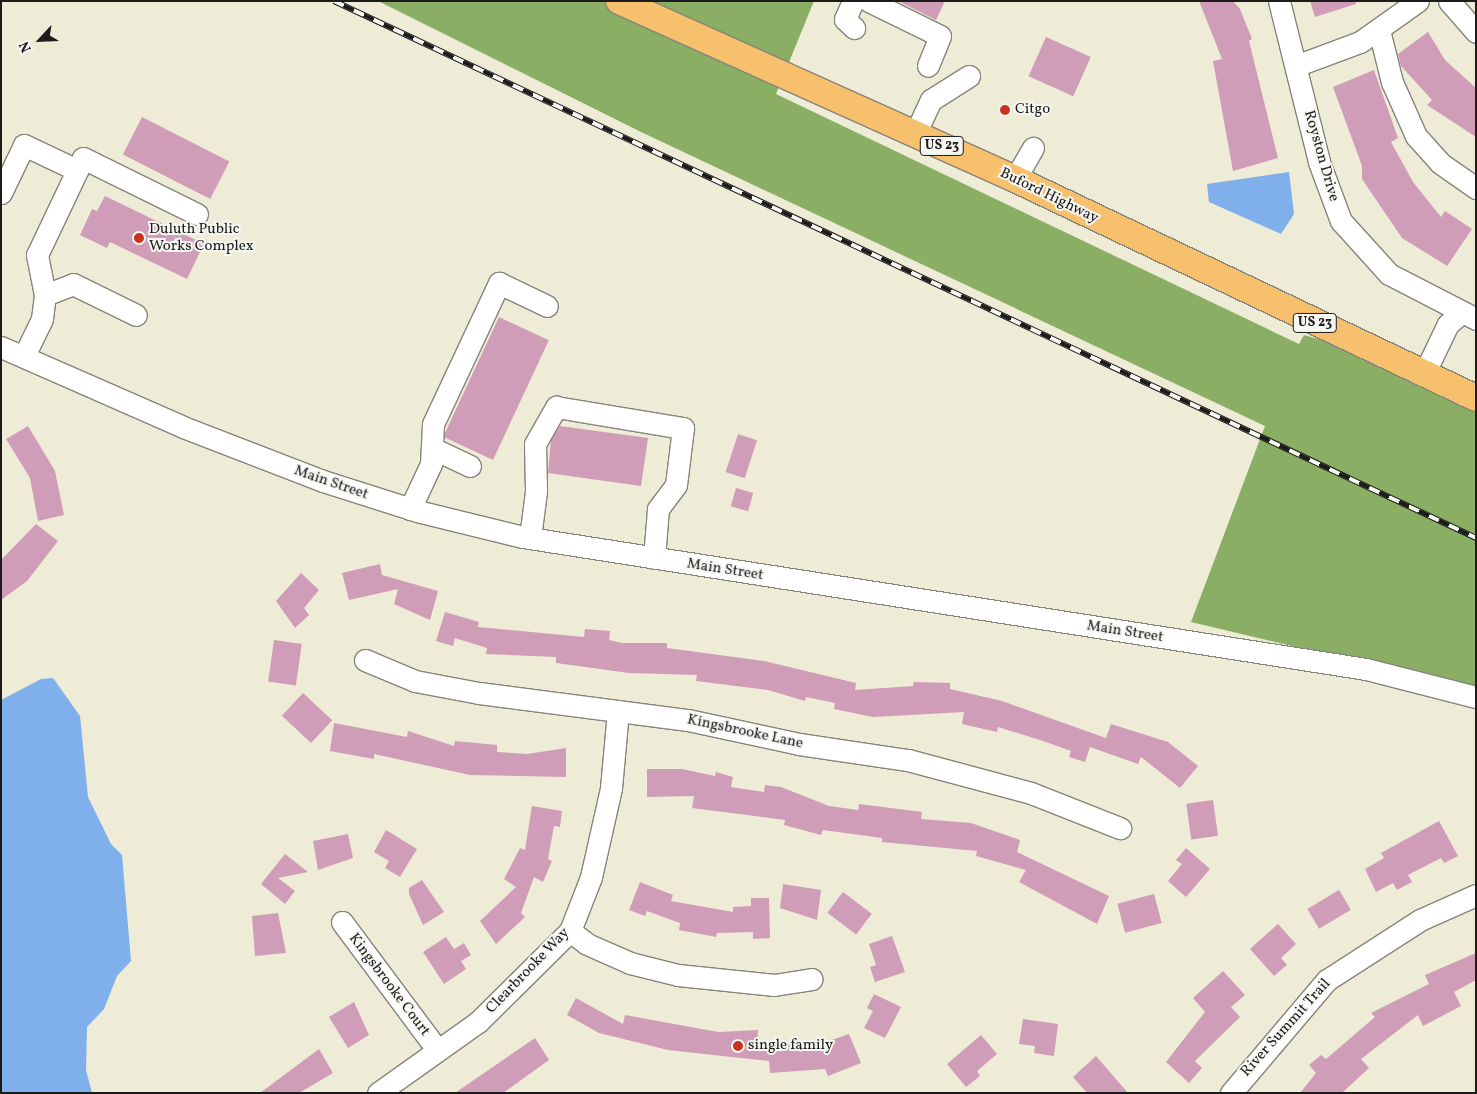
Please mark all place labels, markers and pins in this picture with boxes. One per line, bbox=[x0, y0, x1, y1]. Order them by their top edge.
place label: Citgo bbox=[1015, 101, 1050, 119]
marker: Citgo bbox=[999, 104, 1011, 116]
place label: Duluth Public Works Complex bbox=[149, 220, 254, 255]
marker: Duluth Public Works Complex bbox=[133, 232, 145, 244]
place label: single family bbox=[748, 1037, 833, 1055]
marker: single family bbox=[732, 1040, 744, 1052]

